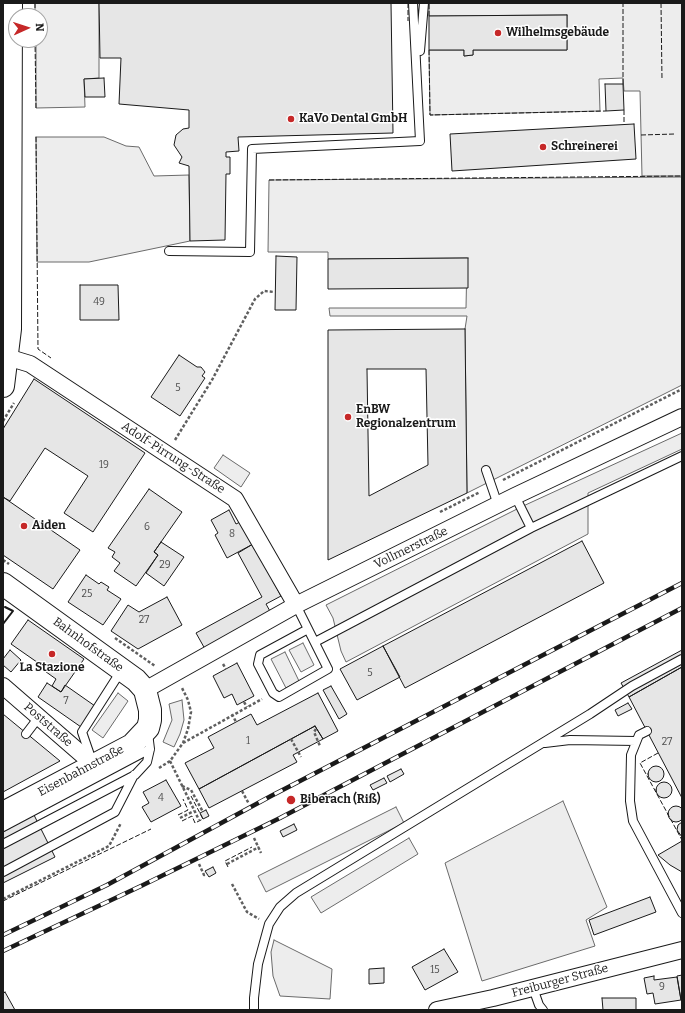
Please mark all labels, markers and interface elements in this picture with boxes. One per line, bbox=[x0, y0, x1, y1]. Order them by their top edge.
north arrow bbox=[8, 8, 48, 48]
text: N bbox=[33, 23, 46, 32]
place label: Wilhelmsgebäude bbox=[506, 26, 609, 40]
marker: Wilhelmsgebäude bbox=[493, 28, 503, 38]
place label: KaVo Dental GmbH bbox=[299, 112, 407, 126]
marker: KaVo Dental GmbH bbox=[286, 114, 296, 124]
place label: Schreinerei bbox=[551, 140, 618, 154]
marker: Schreinerei bbox=[538, 142, 548, 152]
house number: 49 bbox=[93, 296, 105, 308]
house number: 5 bbox=[175, 382, 181, 394]
place label: EnBW Regionalzentrum bbox=[356, 403, 456, 431]
marker: EnBW Regionalzentrum bbox=[343, 412, 353, 422]
street label: Adolf-Pirrung-Straße bbox=[119, 419, 227, 497]
house number: 19 bbox=[99, 459, 109, 471]
place label: Aiden bbox=[32, 519, 66, 533]
marker: Aiden bbox=[19, 521, 29, 531]
house number: 6 bbox=[144, 521, 150, 533]
street label: Vollmerstraße bbox=[372, 524, 450, 572]
house number: 8 bbox=[229, 528, 235, 540]
house number: 29 bbox=[159, 559, 171, 571]
house number: 25 bbox=[82, 588, 92, 600]
house number: 27 bbox=[139, 614, 149, 626]
street label: Bahnhofstraße bbox=[50, 615, 126, 675]
marker: La Stazione bbox=[47, 649, 57, 659]
place label: La Stazione bbox=[19, 661, 85, 675]
house number: 5 bbox=[367, 667, 373, 679]
house number: 7 bbox=[63, 695, 69, 707]
street label: Poststraße bbox=[21, 700, 75, 750]
house number: 1 bbox=[246, 735, 250, 747]
house number: 27 bbox=[662, 736, 672, 748]
street label: Eisenbahnstraße bbox=[36, 742, 126, 800]
house number: 4 bbox=[158, 792, 164, 804]
place label: Biberach (Riß) bbox=[300, 793, 381, 807]
marker: Biberach (Riß) bbox=[285, 794, 297, 806]
street label: Freiburger Straße bbox=[510, 961, 610, 1001]
house number: 15 bbox=[430, 964, 440, 976]
house number: 9 bbox=[659, 981, 665, 993]

